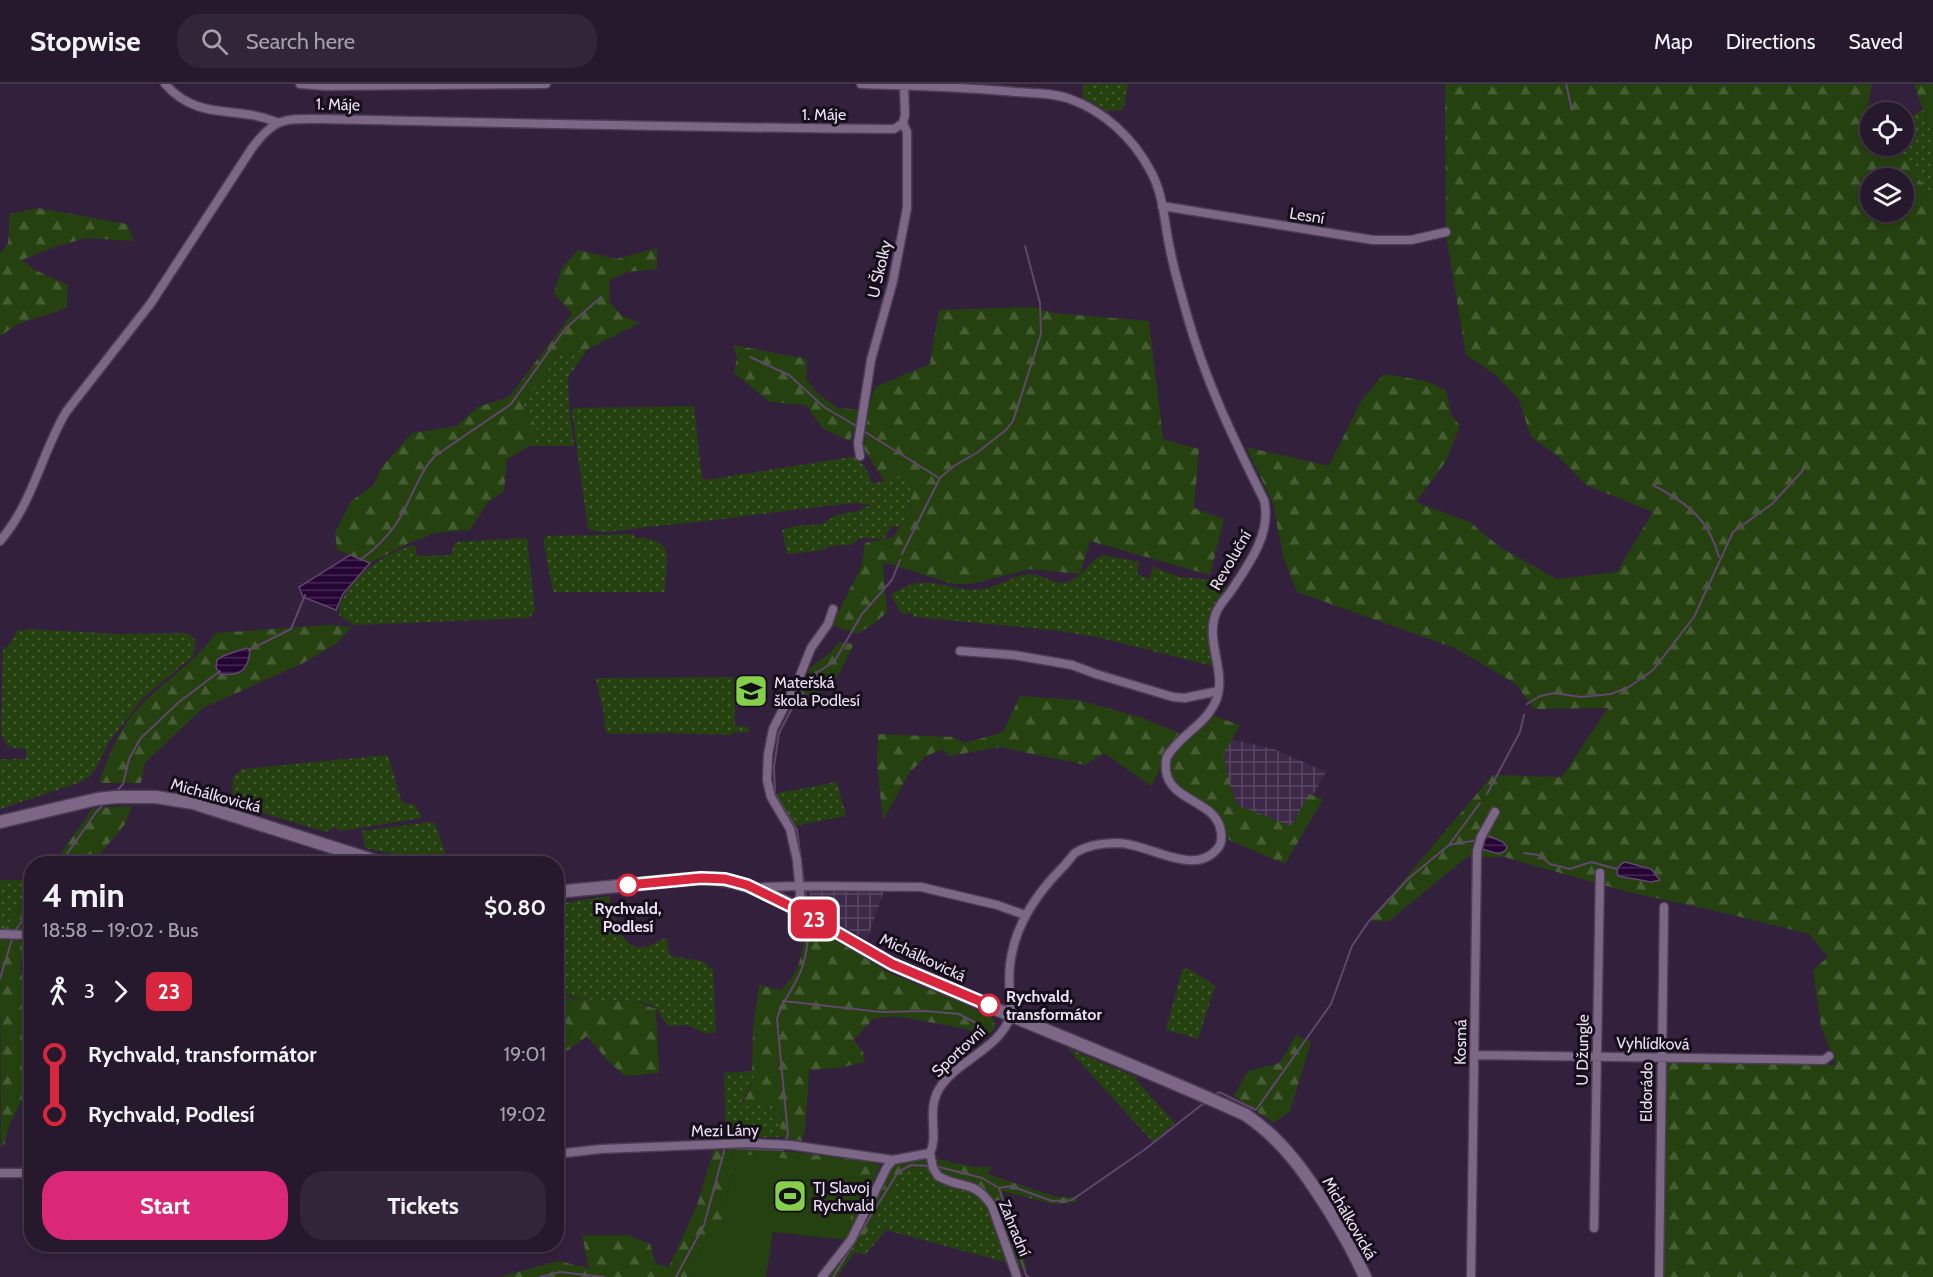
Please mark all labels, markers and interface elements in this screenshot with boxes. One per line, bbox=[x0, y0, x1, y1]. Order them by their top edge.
search box bbox=[177, 14, 597, 68]
text: Stopwise bbox=[30, 24, 141, 58]
icon: search bbox=[198, 25, 231, 58]
text: Search here bbox=[246, 28, 355, 55]
text: Map bbox=[1654, 29, 1693, 54]
text: Directions bbox=[1726, 29, 1815, 54]
text: Saved bbox=[1848, 29, 1903, 54]
street label: 1. Máje bbox=[316, 95, 360, 114]
map controls bbox=[1860, 102, 1914, 222]
button: locate bbox=[1860, 102, 1914, 156]
street label: 1. Máje bbox=[802, 105, 846, 124]
button: layers bbox=[1860, 168, 1914, 222]
street label: Lesní bbox=[1288, 203, 1326, 228]
street label: U Školky bbox=[864, 238, 895, 300]
street label: Revoluční bbox=[1206, 527, 1255, 593]
school or university icon: Mateřská škola Podlesí bbox=[733, 673, 769, 709]
place label: Mateřská škola Podlesí bbox=[774, 673, 860, 710]
street label: Michálkovická bbox=[169, 774, 263, 817]
marker: Rychvald, Podlesí bbox=[617, 874, 639, 896]
text: 4 min bbox=[42, 875, 125, 915]
text: $0.80 bbox=[484, 894, 546, 921]
place label: Rychvald, Podlesí bbox=[595, 899, 661, 936]
line badge: 23 bbox=[787, 900, 841, 938]
text: 23 bbox=[803, 907, 825, 932]
text: 18:58 – 19:02 · Bus bbox=[42, 918, 198, 942]
street label: Michálkovická bbox=[877, 929, 969, 986]
icon: walk bbox=[42, 975, 75, 1008]
icon: forward bbox=[104, 975, 137, 1008]
text: 3 bbox=[84, 979, 95, 1003]
text: 23 bbox=[158, 979, 180, 1004]
place label: Rychvald, transformátor bbox=[1006, 987, 1102, 1024]
marker: Rychvald, transformátor bbox=[978, 994, 1000, 1016]
street label: U Džungle bbox=[1572, 1014, 1593, 1086]
street label: Kosmá bbox=[1451, 1019, 1470, 1065]
street label: Sportovní bbox=[928, 1021, 989, 1081]
street label: Vyhlídková bbox=[1616, 1033, 1690, 1054]
text: Rychvald, transformátor bbox=[88, 1041, 317, 1068]
text: 19:01 bbox=[503, 1042, 546, 1066]
street label: Eldorádo bbox=[1636, 1061, 1657, 1122]
text: Rychvald, Podlesí bbox=[88, 1101, 255, 1128]
text: 19:02 bbox=[500, 1102, 546, 1126]
street label: Mezi Lány bbox=[691, 1120, 759, 1141]
button: Start bbox=[42, 1171, 288, 1240]
button: Tickets bbox=[300, 1171, 546, 1240]
street label: Michálkovická bbox=[1318, 1173, 1381, 1263]
sports icon: TJ Slavoj Rychvald bbox=[772, 1178, 808, 1214]
place label: TJ Slavoj Rychvald bbox=[813, 1178, 874, 1215]
street label: Zahradní bbox=[995, 1197, 1035, 1260]

